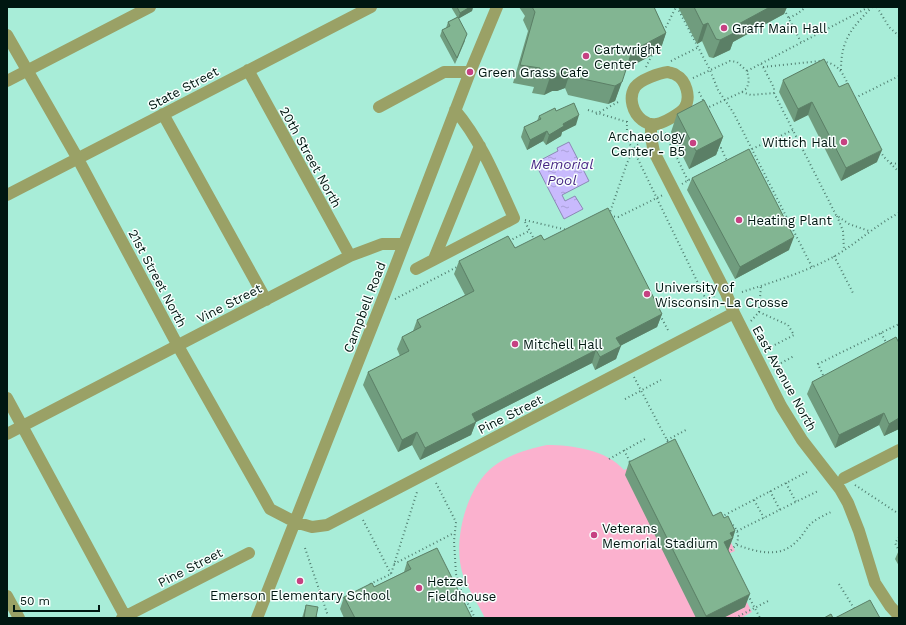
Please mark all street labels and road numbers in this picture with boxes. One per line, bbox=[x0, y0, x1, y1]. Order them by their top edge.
street label: State Street bbox=[146, 63, 221, 113]
street label: 20th Street North bbox=[277, 104, 344, 210]
street label: 21st Street North bbox=[125, 227, 190, 330]
street label: Campbell Road bbox=[340, 260, 389, 355]
street label: Vine Street bbox=[194, 280, 265, 326]
street label: East Avenue North bbox=[749, 323, 820, 433]
street label: Pine Street bbox=[475, 392, 546, 437]
street label: Pine Street bbox=[155, 545, 226, 590]

